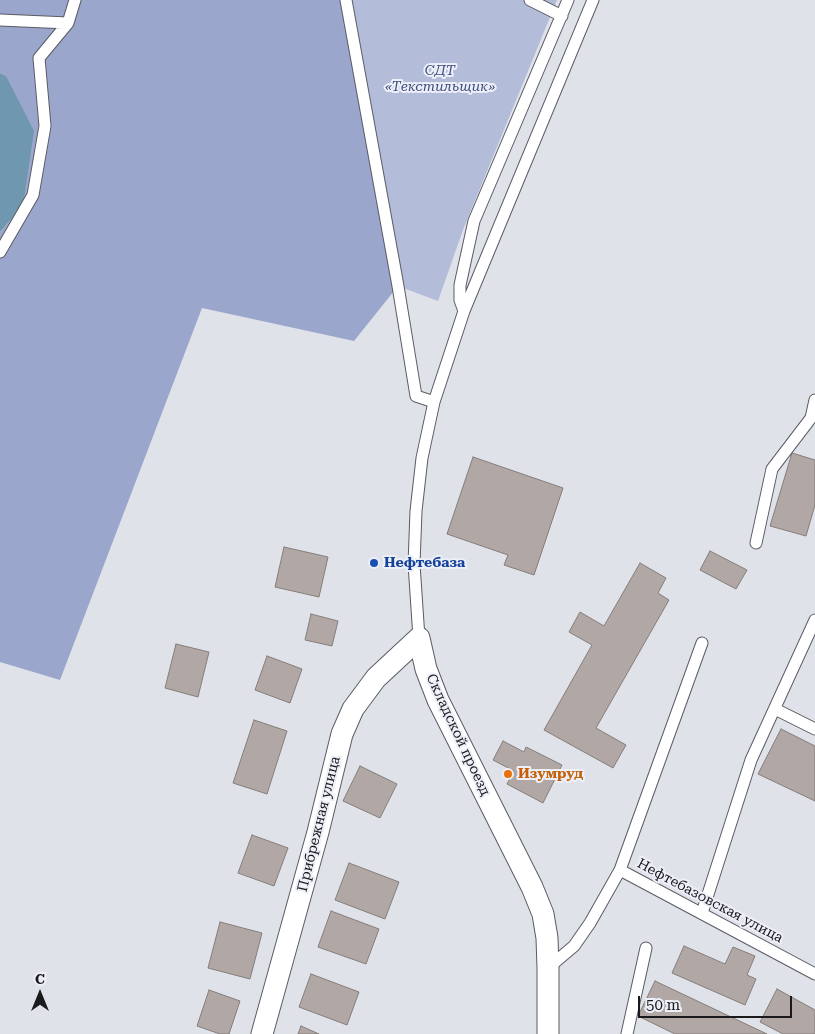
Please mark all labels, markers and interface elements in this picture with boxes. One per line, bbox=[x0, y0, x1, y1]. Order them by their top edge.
park label: СДТ «Текстильщик» bbox=[385, 63, 495, 95]
place label: Нефтебаза bbox=[384, 555, 465, 571]
marker: Нефтебаза bbox=[368, 557, 380, 569]
street label: Складской проезд bbox=[422, 671, 494, 799]
street label: Прибрежная улица bbox=[294, 755, 344, 893]
place label: Изумруд bbox=[518, 766, 583, 782]
marker: Изумруд bbox=[502, 768, 514, 780]
street label: Нефтебазовская улица bbox=[634, 855, 786, 947]
north arrow bbox=[15, 969, 65, 1019]
text: С bbox=[35, 971, 45, 987]
scale bar bbox=[640, 986, 794, 1018]
text: 50 m bbox=[646, 996, 680, 1014]

